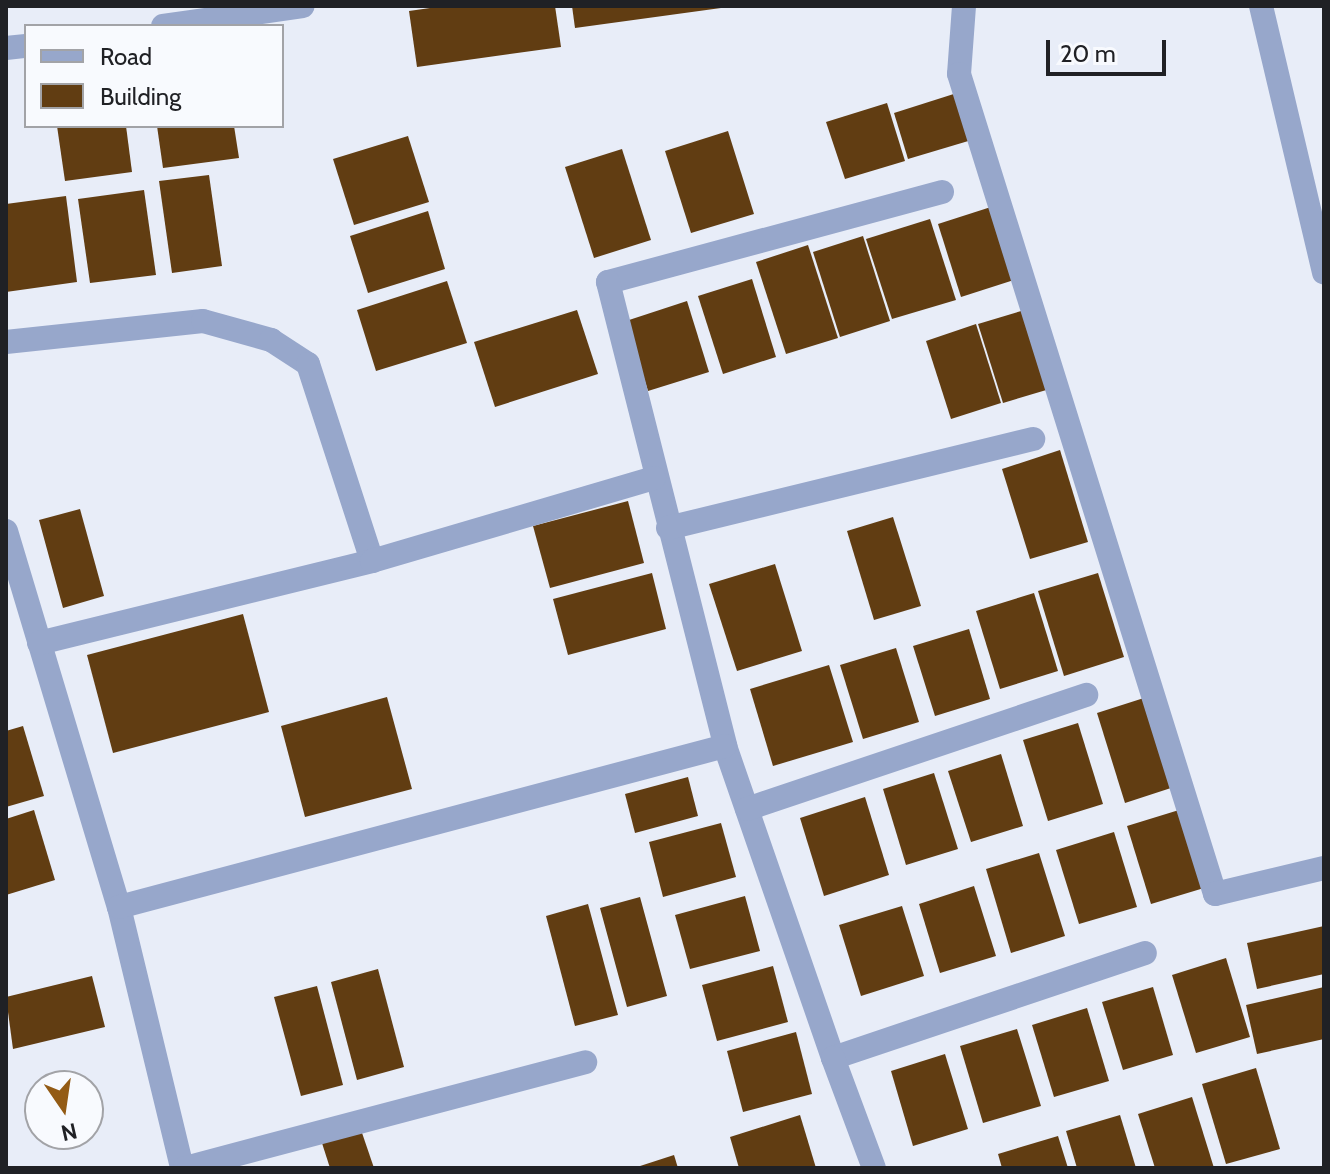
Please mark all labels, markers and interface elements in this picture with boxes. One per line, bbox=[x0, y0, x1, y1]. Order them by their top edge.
legend bbox=[24, 24, 284, 128]
scale bar bbox=[1050, 24, 1170, 74]
text: 20 m bbox=[1060, 39, 1116, 68]
text: Road bbox=[100, 42, 152, 71]
text: Building bbox=[100, 82, 181, 111]
north arrow bbox=[24, 1070, 104, 1150]
text: N bbox=[58, 1117, 80, 1147]

